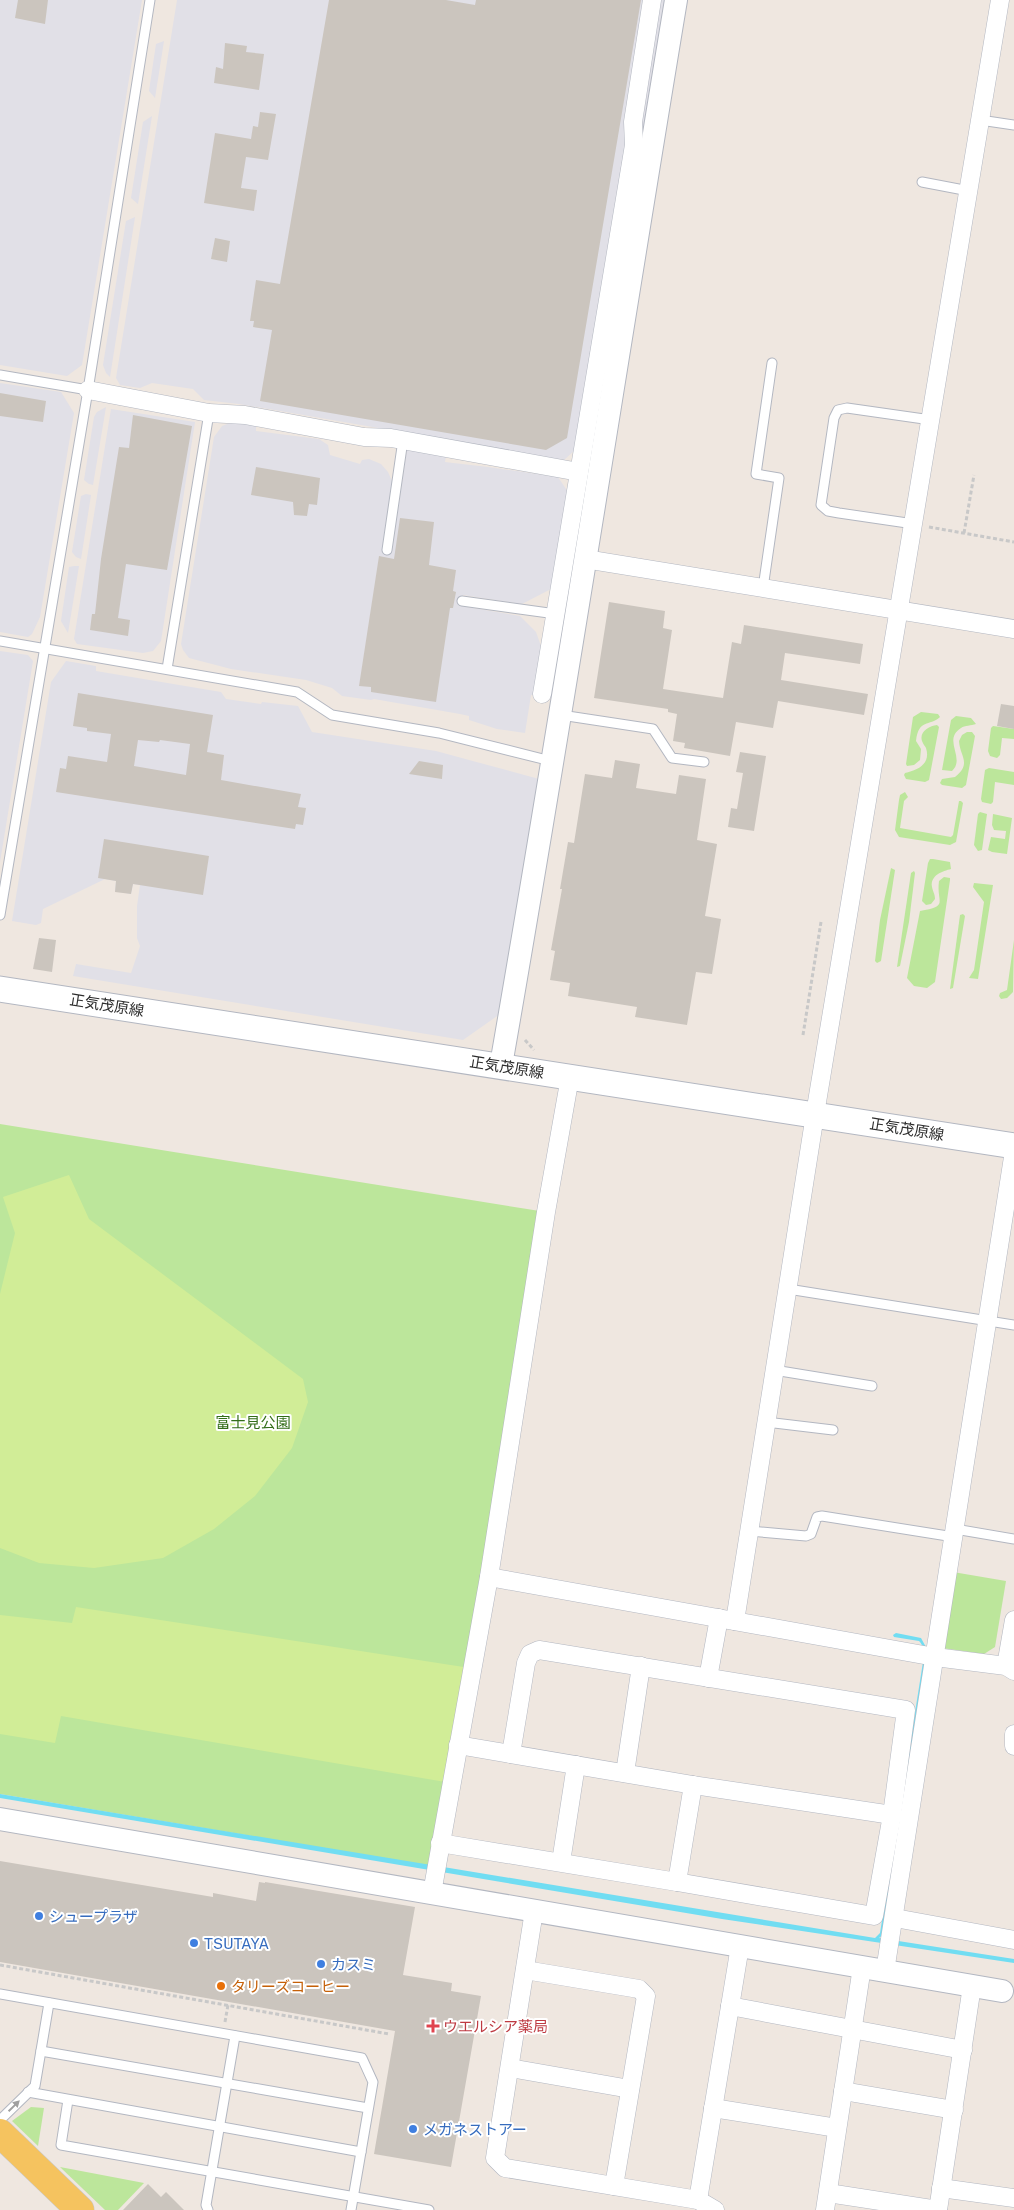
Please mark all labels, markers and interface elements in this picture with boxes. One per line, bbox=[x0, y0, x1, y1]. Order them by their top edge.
street label: 正気茂原線 bbox=[69, 991, 145, 1019]
street label: 正気茂原線 bbox=[469, 1053, 545, 1081]
street label: 正気茂原線 bbox=[869, 1115, 945, 1143]
park label: 富士見公園 bbox=[215, 1414, 291, 1431]
place label: シュープラザ bbox=[49, 1908, 138, 1925]
marker: シュープラザ bbox=[33, 1910, 45, 1922]
place label: TSUTAYA bbox=[204, 1935, 270, 1952]
marker: TSUTAYA bbox=[188, 1937, 200, 1949]
place label: カスミ bbox=[331, 1956, 376, 1973]
marker: カスミ bbox=[315, 1958, 327, 1970]
place label: タリーズコーヒー bbox=[231, 1978, 350, 1995]
marker: タリーズコーヒー bbox=[215, 1980, 227, 1992]
place label: ウエルシア薬局 bbox=[443, 2018, 548, 2035]
marker: ウエルシア薬局 bbox=[427, 2020, 439, 2032]
one-way arrow bbox=[8, 2100, 20, 2112]
place label: メガネストアー bbox=[423, 2121, 527, 2138]
marker: メガネストアー bbox=[407, 2123, 419, 2135]

